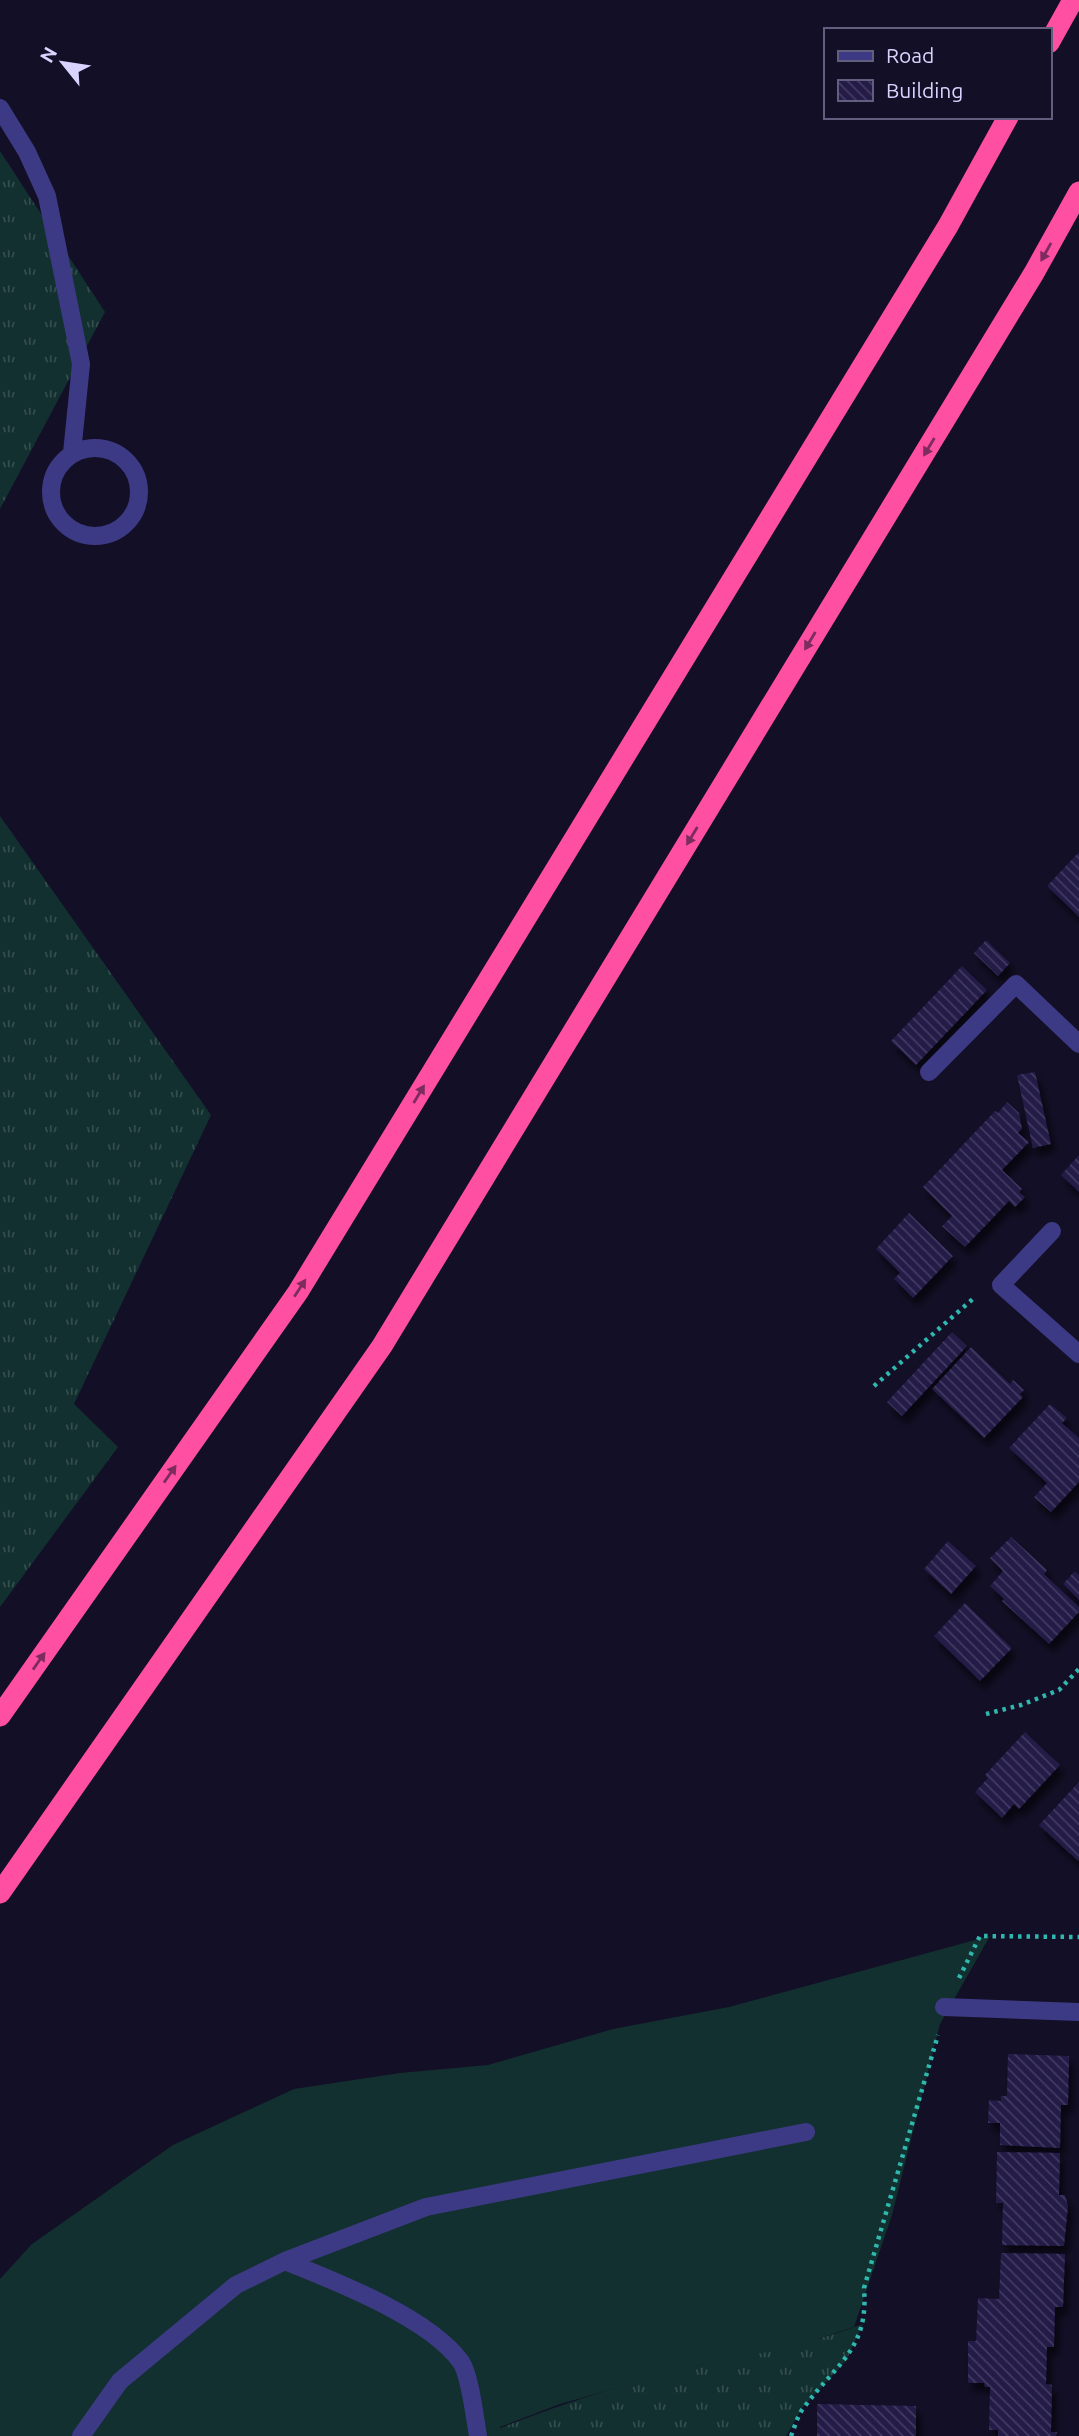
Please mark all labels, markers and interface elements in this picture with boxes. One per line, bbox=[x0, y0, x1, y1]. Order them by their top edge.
north arrow bbox=[28, 28, 98, 98]
legend bbox=[824, 28, 1051, 119]
text: N bbox=[35, 43, 61, 66]
text: Road bbox=[886, 43, 934, 67]
text: Building bbox=[886, 78, 963, 102]
one-way arrow bbox=[1040, 242, 1052, 262]
one-way arrow bbox=[922, 437, 935, 456]
one-way arrow bbox=[804, 632, 817, 651]
one-way arrow bbox=[686, 826, 699, 845]
one-way arrow bbox=[412, 1084, 425, 1103]
one-way arrow bbox=[293, 1278, 306, 1297]
one-way arrow bbox=[163, 1465, 177, 1483]
one-way arrow bbox=[32, 1651, 45, 1670]

